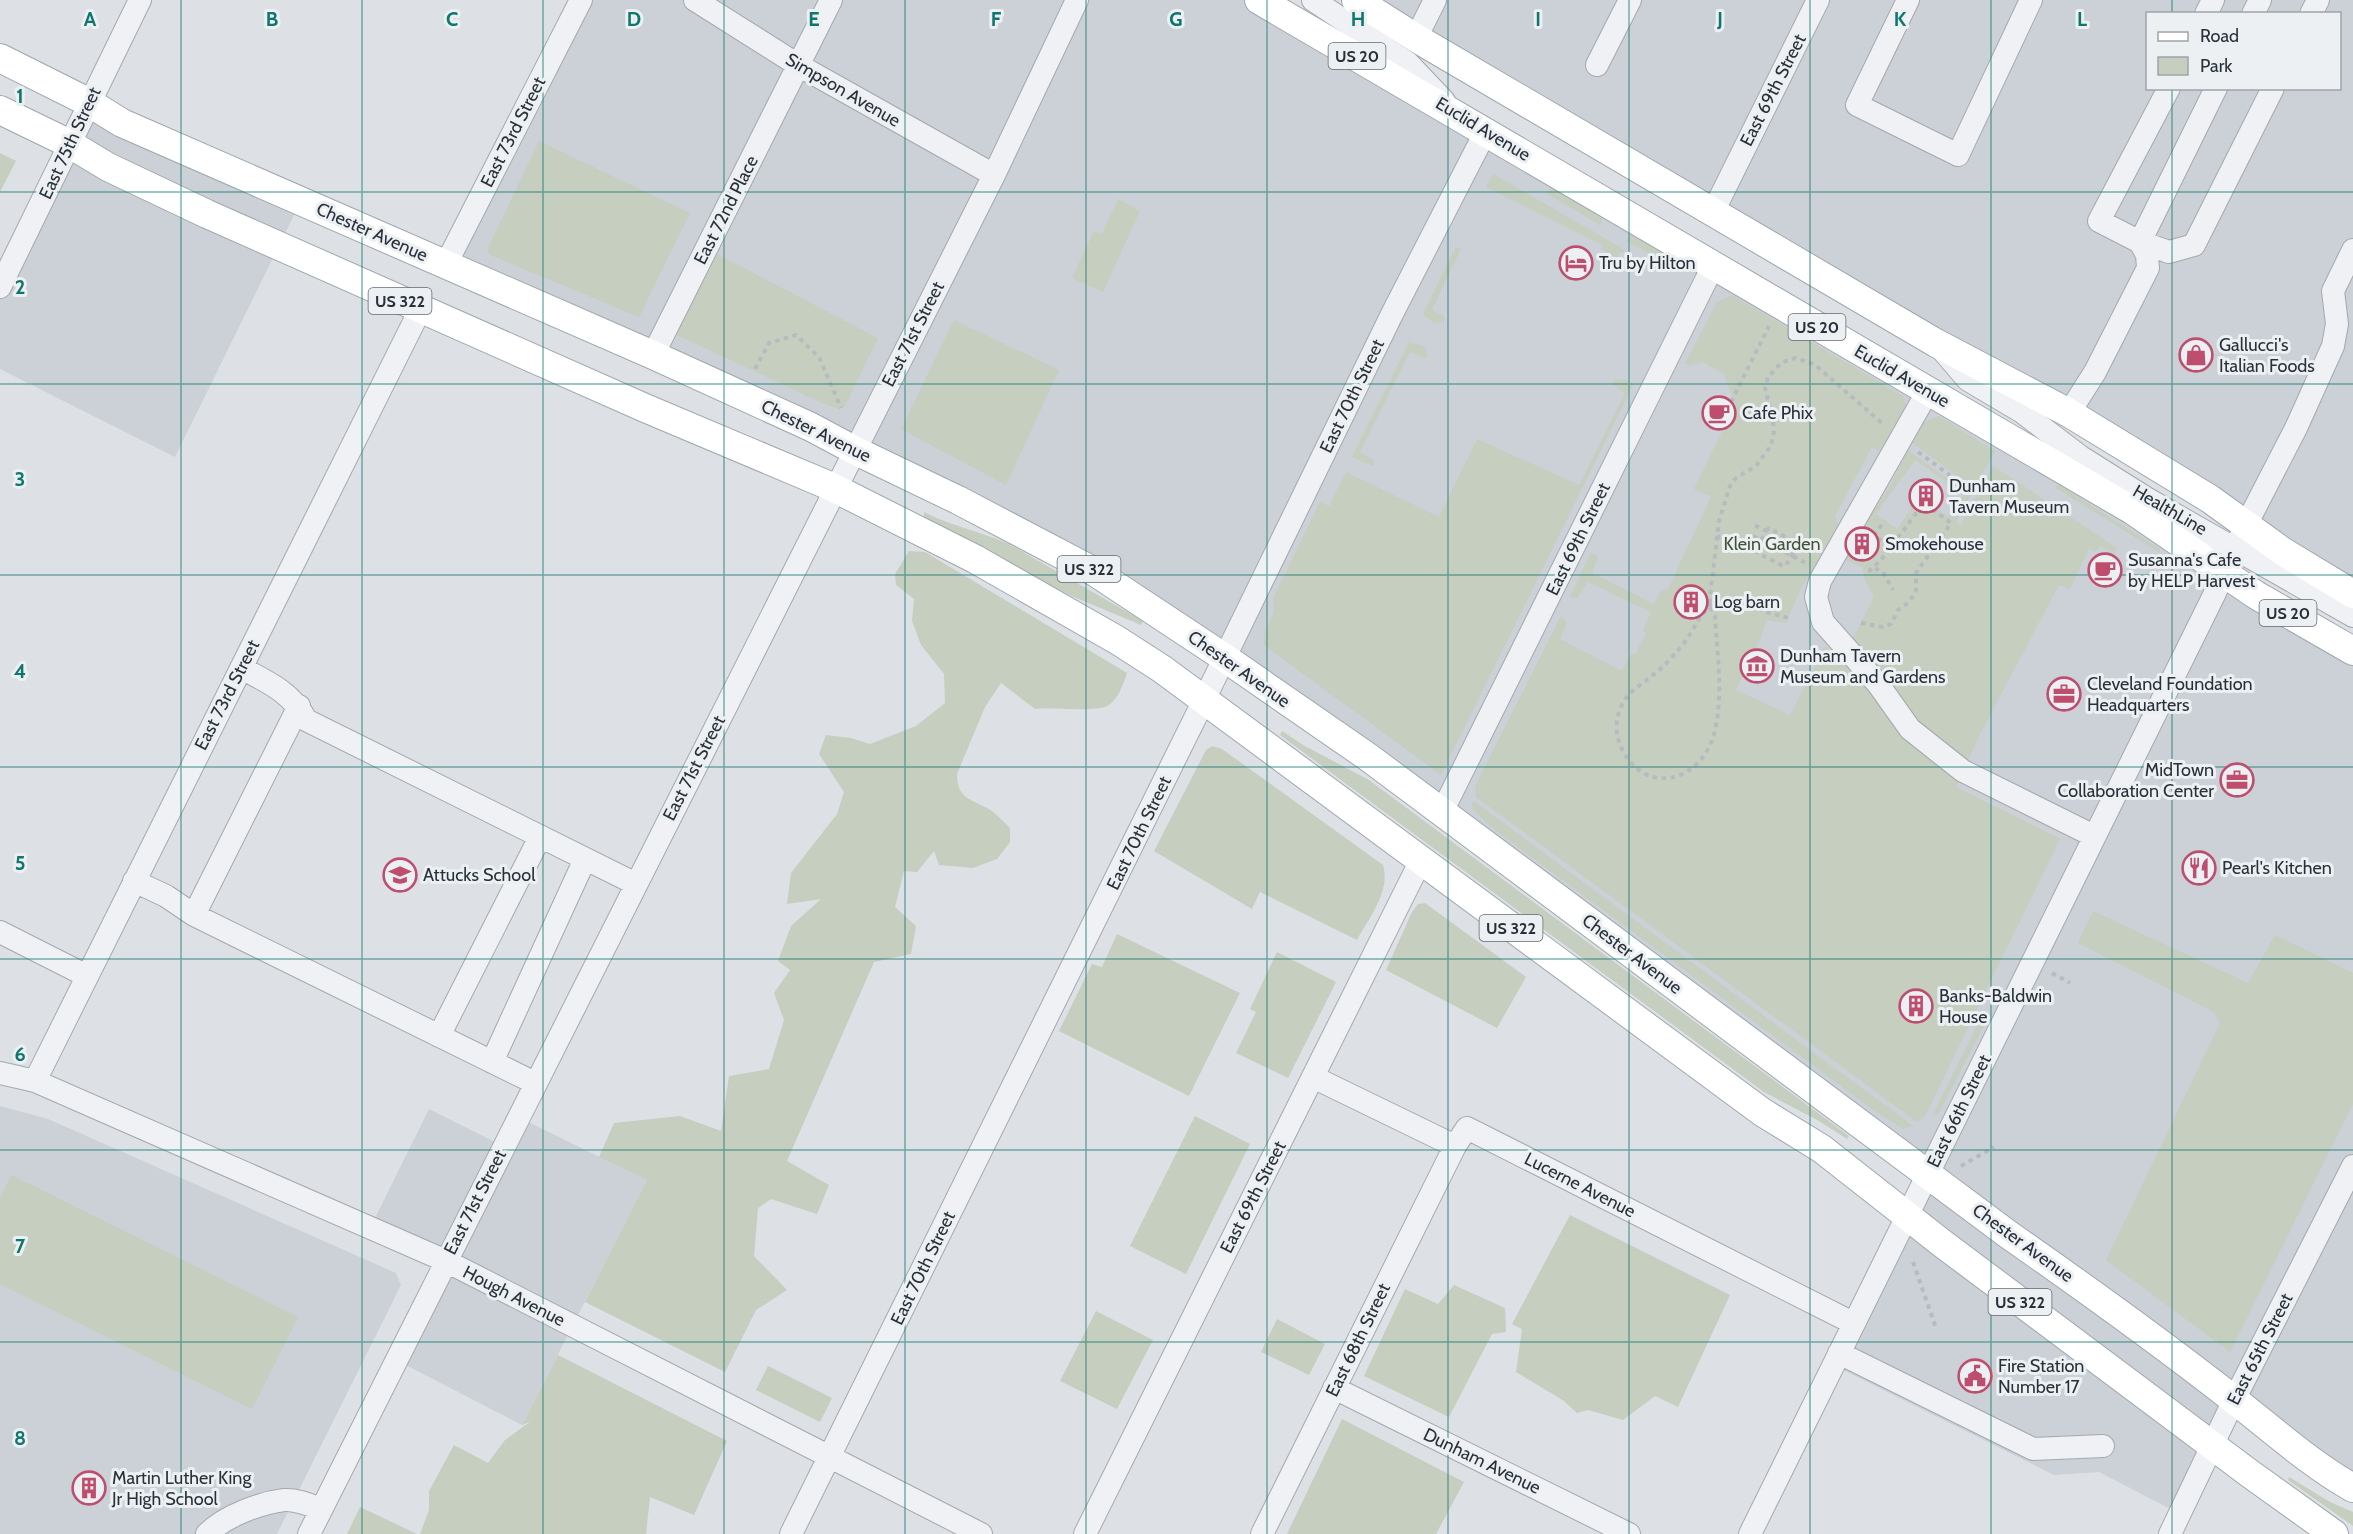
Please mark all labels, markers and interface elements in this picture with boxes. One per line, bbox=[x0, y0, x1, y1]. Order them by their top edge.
text: A bbox=[84, 7, 97, 31]
text: B bbox=[266, 7, 278, 31]
text: C bbox=[446, 7, 458, 31]
text: D bbox=[627, 7, 641, 31]
text: E bbox=[808, 7, 820, 31]
text: F bbox=[991, 7, 1002, 31]
text: G bbox=[1169, 7, 1183, 31]
text: H bbox=[1351, 7, 1365, 31]
text: I bbox=[1535, 7, 1541, 31]
text: J bbox=[1716, 7, 1723, 31]
text: K bbox=[1894, 7, 1907, 31]
text: L bbox=[2077, 7, 2087, 31]
legend bbox=[2146, 12, 2341, 90]
text: Road bbox=[2200, 25, 2239, 47]
street label: East 69th Street bbox=[1735, 30, 1811, 150]
road number: US 20 bbox=[1328, 43, 1386, 69]
street label: Simpson Avenue bbox=[782, 48, 904, 132]
text: Park bbox=[2200, 55, 2233, 77]
street label: East 73rd Street bbox=[476, 73, 550, 191]
street label: East 75th Street bbox=[34, 83, 106, 203]
text: 1 bbox=[16, 84, 24, 108]
street label: Euclid Avenue bbox=[1432, 92, 1534, 166]
street label: East 72nd Place bbox=[689, 152, 763, 268]
street label: Chester Avenue bbox=[313, 198, 431, 266]
hotel icon: Tru by Hilton bbox=[1558, 245, 1594, 281]
place label: Tru by Hilton bbox=[1599, 252, 1696, 274]
text: 2 bbox=[15, 275, 25, 299]
street label: East 71st Street bbox=[877, 278, 949, 390]
road number: US 322 bbox=[368, 288, 432, 314]
road number: US 20 bbox=[1788, 314, 1846, 340]
place label: Gallucci's Italian Foods bbox=[2219, 334, 2315, 377]
street label: East 70th Street bbox=[1315, 336, 1389, 456]
shop icon: Gallucci's Italian Foods bbox=[2178, 337, 2214, 373]
street label: Euclid Avenue bbox=[1850, 340, 1954, 412]
street label: Chester Avenue bbox=[757, 395, 875, 467]
cafe icon: Cafe Phix bbox=[1701, 395, 1737, 431]
place label: Cafe Phix bbox=[1742, 402, 1813, 424]
text: 3 bbox=[15, 467, 25, 491]
place label: Dunham Tavern Museum bbox=[1949, 475, 2069, 518]
building icon: Dunham Tavern Museum bbox=[1908, 478, 1944, 514]
street label: East 69th Street bbox=[1541, 479, 1615, 599]
street label: HealthLine bbox=[2129, 480, 2211, 540]
building icon: Smokehouse bbox=[1844, 526, 1880, 562]
park label: Klein Garden bbox=[1724, 533, 1820, 555]
place label: Smokehouse bbox=[1885, 533, 1984, 555]
place label: Susanna's Cafe by HELP Harvest bbox=[2128, 549, 2255, 592]
cafe icon: Susanna's Cafe by HELP Harvest bbox=[2087, 552, 2123, 588]
road number: US 322 bbox=[1058, 556, 1120, 582]
building icon: Log barn bbox=[1673, 584, 1709, 620]
place label: Log barn bbox=[1714, 591, 1780, 613]
road number: US 20 bbox=[2260, 600, 2316, 626]
street label: Chester Avenue bbox=[1184, 626, 1294, 712]
street label: East 73rd Street bbox=[190, 636, 264, 754]
place label: Dunham Tavern Museum and Gardens bbox=[1780, 645, 1945, 688]
museum icon: Dunham Tavern Museum and Gardens bbox=[1739, 648, 1775, 684]
text: 4 bbox=[14, 659, 26, 683]
place label: Cleveland Foundation Headquarters bbox=[2087, 673, 2253, 716]
office icon: Cleveland Foundation Headquarters bbox=[2046, 676, 2082, 712]
street label: East 71st Street bbox=[658, 712, 730, 824]
place label: MidTown Collaboration Center bbox=[2057, 759, 2214, 802]
office icon: MidTown Collaboration Center bbox=[2219, 762, 2255, 798]
street label: East 70th Street bbox=[1102, 773, 1176, 893]
restaurant icon: Pearl's Kitchen bbox=[2181, 850, 2217, 886]
text: 5 bbox=[15, 851, 25, 875]
school or university icon: Attucks School bbox=[382, 857, 418, 893]
place label: Pearl's Kitchen bbox=[2222, 857, 2332, 879]
place label: Attucks School bbox=[423, 864, 536, 886]
street label: Chester Avenue bbox=[1578, 909, 1686, 999]
road number: US 322 bbox=[1480, 915, 1543, 941]
place label: Banks-Baldwin House bbox=[1939, 985, 2052, 1028]
building icon: Banks-Baldwin House bbox=[1898, 988, 1934, 1024]
text: 6 bbox=[14, 1042, 26, 1066]
street label: East 66th Street bbox=[1922, 1051, 1996, 1171]
street label: East 69th Street bbox=[1215, 1137, 1291, 1257]
street label: East 71st Street bbox=[439, 1146, 511, 1258]
street label: Lucerne Avenue bbox=[1521, 1148, 1639, 1222]
street label: Chester Avenue bbox=[1968, 1199, 2078, 1287]
street label: East 70th Street bbox=[886, 1208, 960, 1328]
text: 7 bbox=[15, 1234, 26, 1258]
street label: Hough Avenue bbox=[459, 1261, 569, 1331]
street label: East 68th Street bbox=[1321, 1280, 1395, 1400]
road number: US 322 bbox=[1988, 1289, 2052, 1315]
street label: East 65th Street bbox=[2222, 1290, 2298, 1408]
place label: Fire Station Number 17 bbox=[1998, 1355, 2084, 1398]
public building icon: Fire Station Number 17 bbox=[1957, 1358, 1993, 1394]
street label: Dunham Avenue bbox=[1420, 1423, 1544, 1499]
text: 8 bbox=[14, 1426, 26, 1450]
place label: Martin Luther King Jr High School bbox=[111, 1467, 252, 1510]
building icon: Martin Luther King Jr High School bbox=[71, 1470, 107, 1506]

